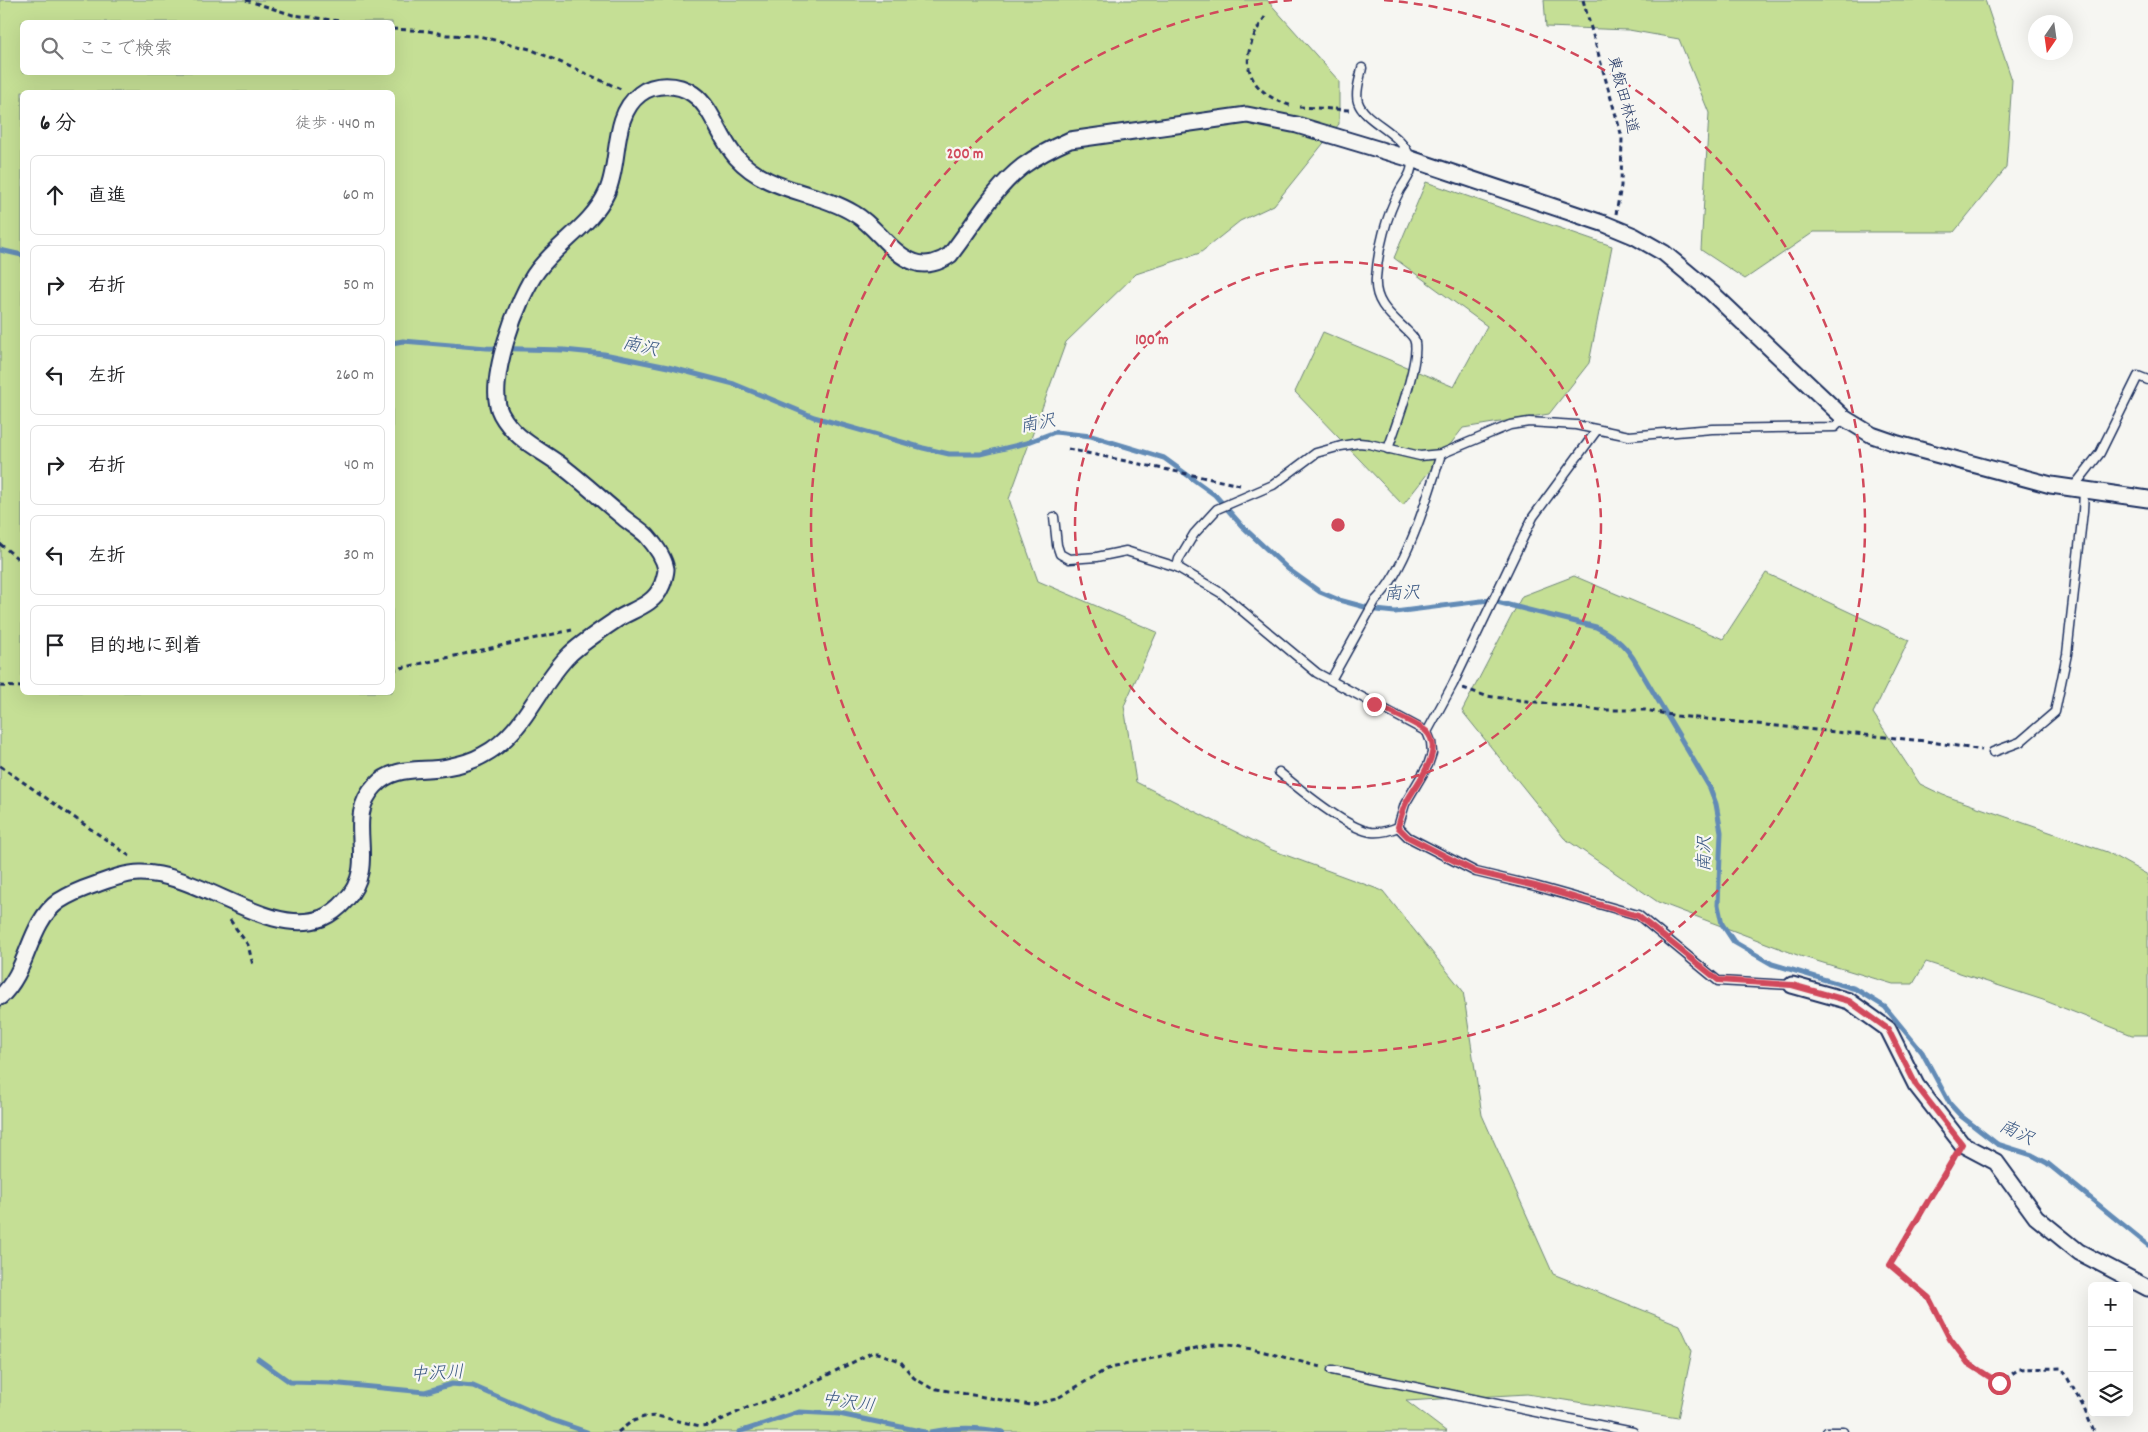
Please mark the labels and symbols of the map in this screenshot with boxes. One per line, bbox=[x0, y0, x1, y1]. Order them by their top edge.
north arrow bbox=[2028, 15, 2073, 60]
street label: 東飯田林道 bbox=[1601, 53, 1643, 137]
text: 200 m bbox=[947, 144, 983, 166]
text: 100 m bbox=[1135, 330, 1169, 352]
water label: 南沢 bbox=[620, 332, 661, 364]
water label: 南沢 bbox=[1018, 409, 1059, 441]
centre of rings bbox=[1329, 516, 1347, 534]
water label: 南沢 bbox=[1383, 582, 1422, 608]
route end bbox=[1363, 693, 1386, 716]
water label: 南沢 bbox=[1693, 835, 1719, 872]
water label: 南沢 bbox=[1994, 1115, 2039, 1153]
water label: 中沢川 bbox=[409, 1361, 465, 1389]
route start bbox=[1988, 1372, 2011, 1395]
water label: 中沢川 bbox=[820, 1388, 876, 1420]

